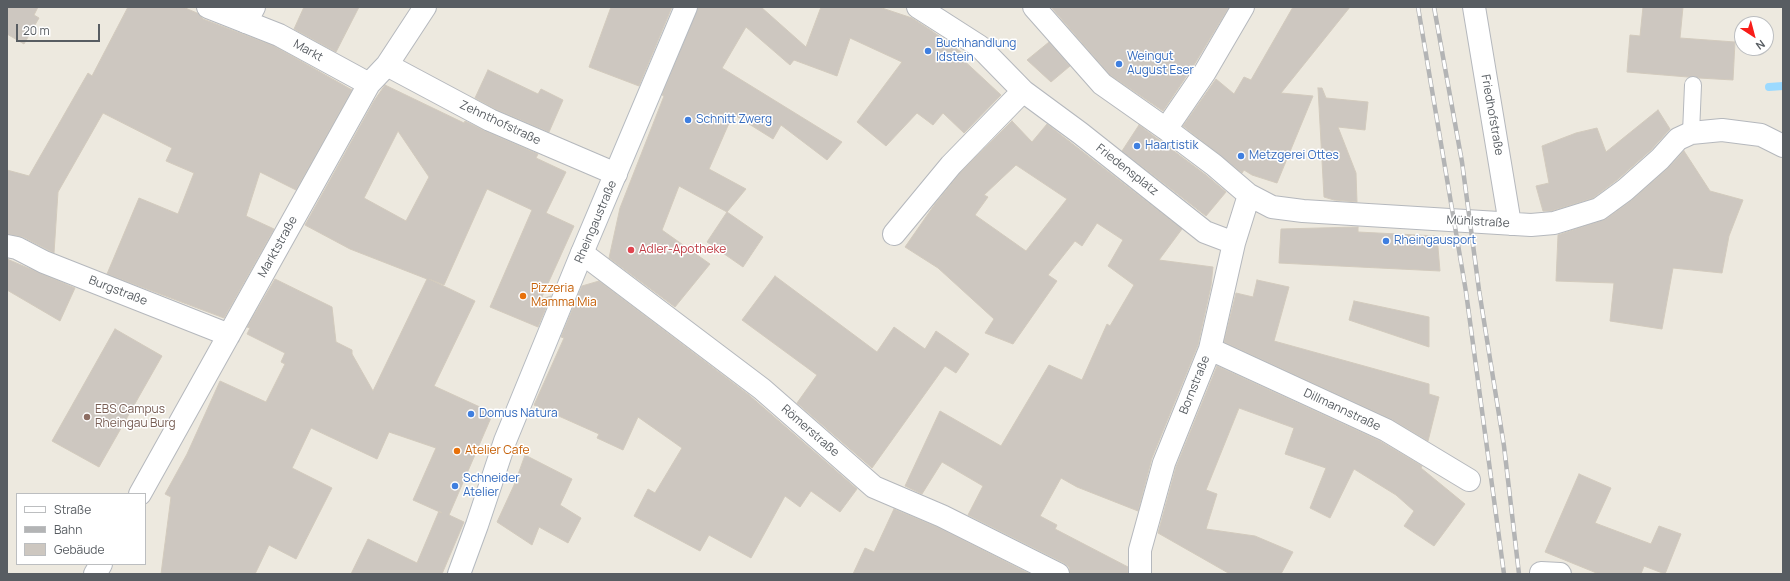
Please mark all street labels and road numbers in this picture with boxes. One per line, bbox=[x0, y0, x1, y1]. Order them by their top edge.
street label: Markt bbox=[291, 37, 325, 65]
street label: Friedhofstraße bbox=[1478, 73, 1506, 157]
street label: Zehnthofstraße bbox=[457, 98, 543, 148]
street label: Friedensplatz bbox=[1093, 141, 1161, 199]
street label: Rheingaustraße bbox=[572, 178, 620, 266]
street label: Mühlstraße bbox=[1446, 213, 1510, 231]
street label: Marktstraße bbox=[255, 214, 301, 280]
street label: Burgstraße bbox=[87, 273, 149, 309]
street label: Bornstraße bbox=[1177, 354, 1213, 416]
street label: Dillmannstraße bbox=[1301, 386, 1383, 434]
street label: Römerstraße bbox=[778, 402, 842, 460]

